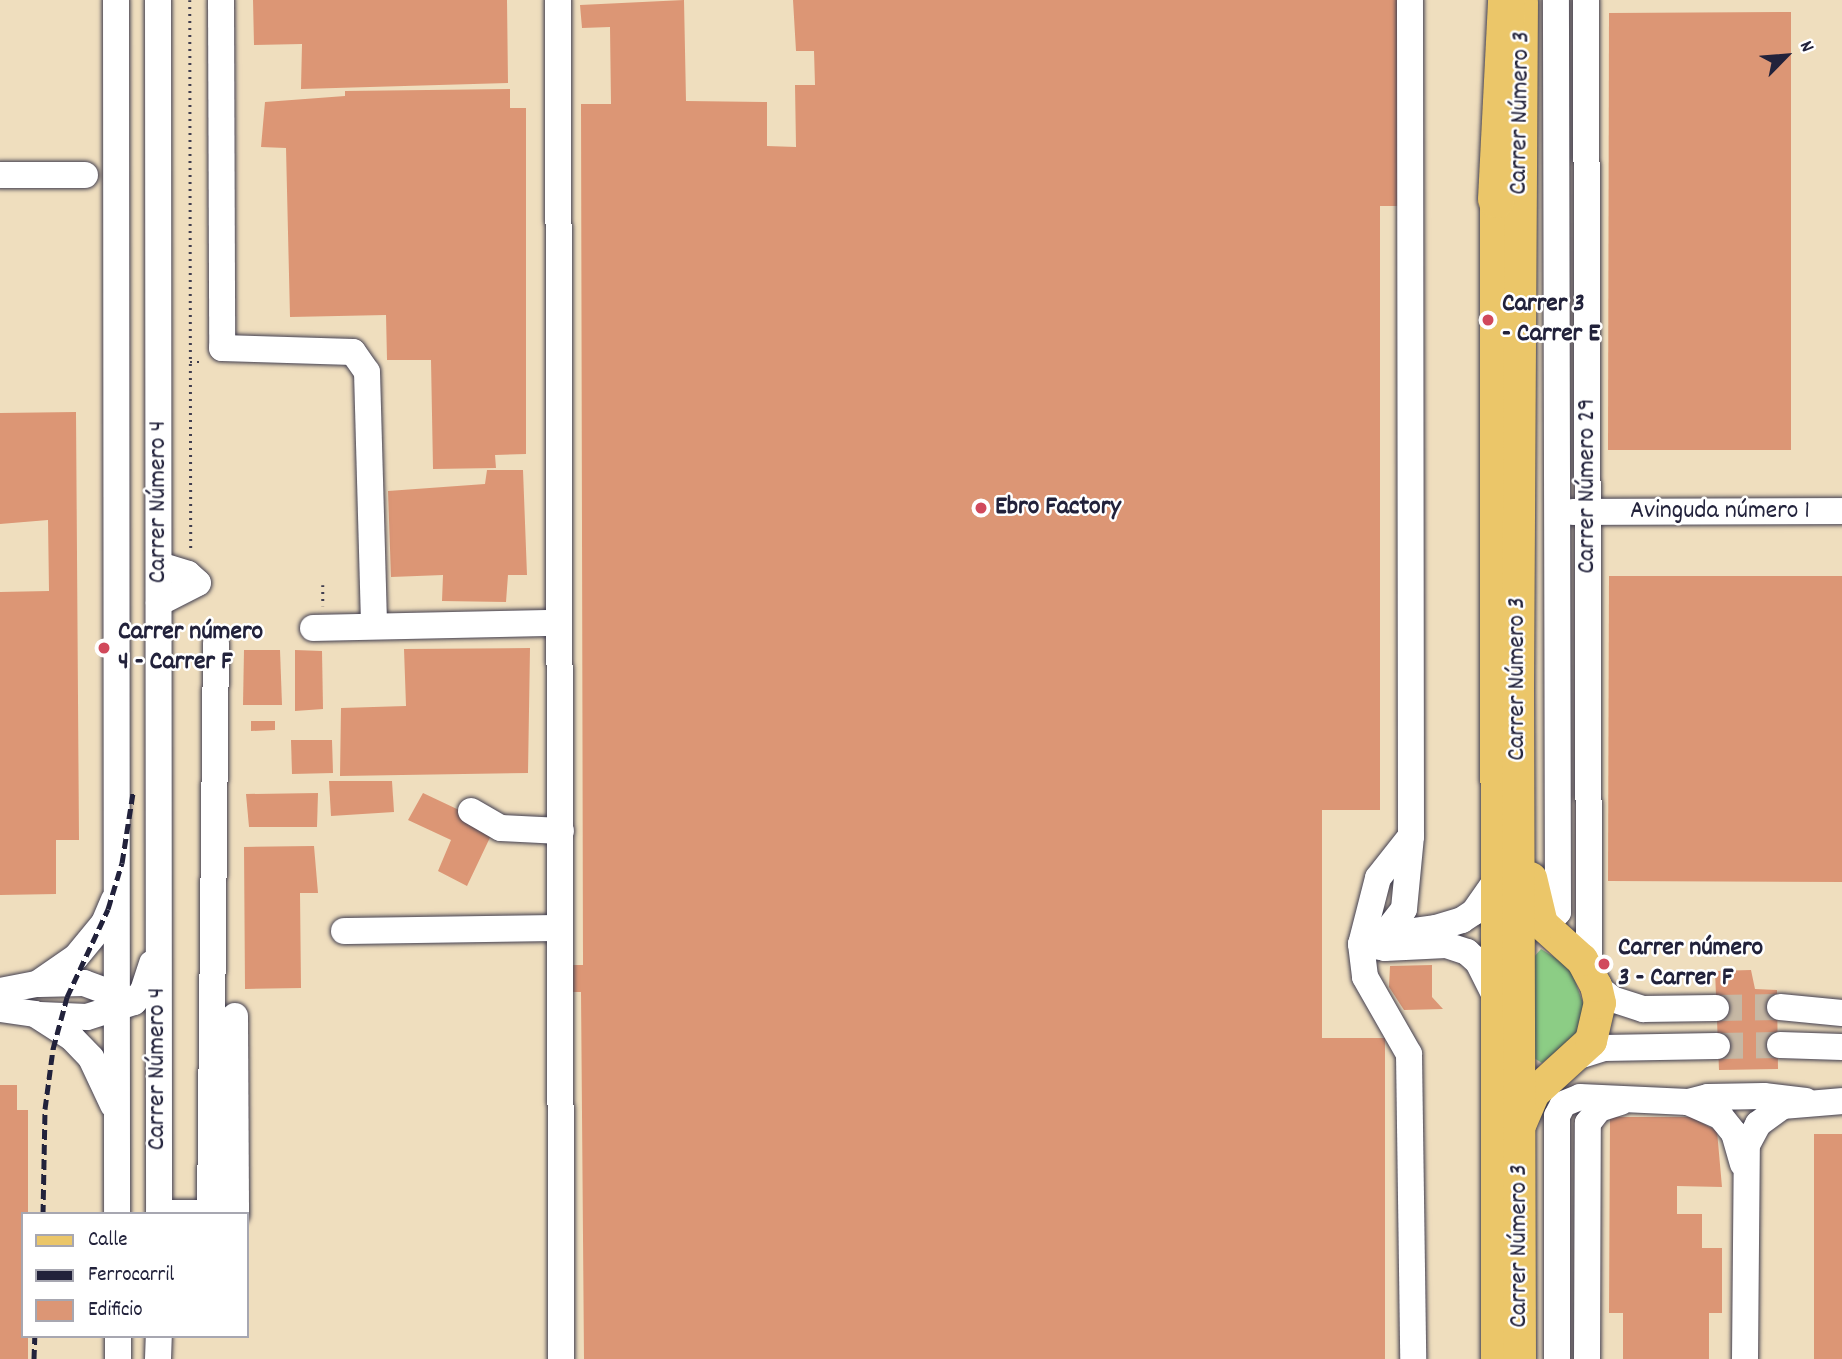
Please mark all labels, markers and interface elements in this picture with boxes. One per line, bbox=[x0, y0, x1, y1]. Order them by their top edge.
north arrow bbox=[1751, 21, 1821, 91]
street label: Carrer Número 3 bbox=[1504, 31, 1538, 195]
text: N bbox=[1791, 37, 1820, 57]
place label: Carrer 3 - Carrer E bbox=[1502, 289, 1600, 350]
marker: Carrer 3 - Carrer E bbox=[1480, 312, 1496, 328]
street label: Carrer Número 29 bbox=[1572, 398, 1604, 574]
street label: Carrer Número 4 bbox=[143, 421, 175, 583]
place label: Ebro Factory bbox=[995, 492, 1121, 524]
street label: Avinguda número 1 bbox=[1630, 496, 1810, 528]
marker: Ebro Factory bbox=[973, 500, 989, 516]
street label: Carrer Número 3 bbox=[1502, 597, 1534, 761]
place label: Carrer número 4 - Carrer F bbox=[118, 617, 263, 678]
marker: Carrer número 4 - Carrer F bbox=[96, 640, 112, 656]
place label: Carrer número 3 - Carrer F bbox=[1618, 933, 1763, 995]
marker: Carrer número 3 - Carrer F bbox=[1596, 956, 1612, 972]
street label: Carrer Número 4 bbox=[142, 988, 174, 1150]
street label: Carrer Número 3 bbox=[1504, 1164, 1536, 1328]
legend bbox=[21, 1212, 248, 1338]
text: Calle bbox=[88, 1226, 127, 1256]
text: Ferrocarril bbox=[88, 1261, 174, 1291]
text: Edificio bbox=[88, 1296, 143, 1326]

